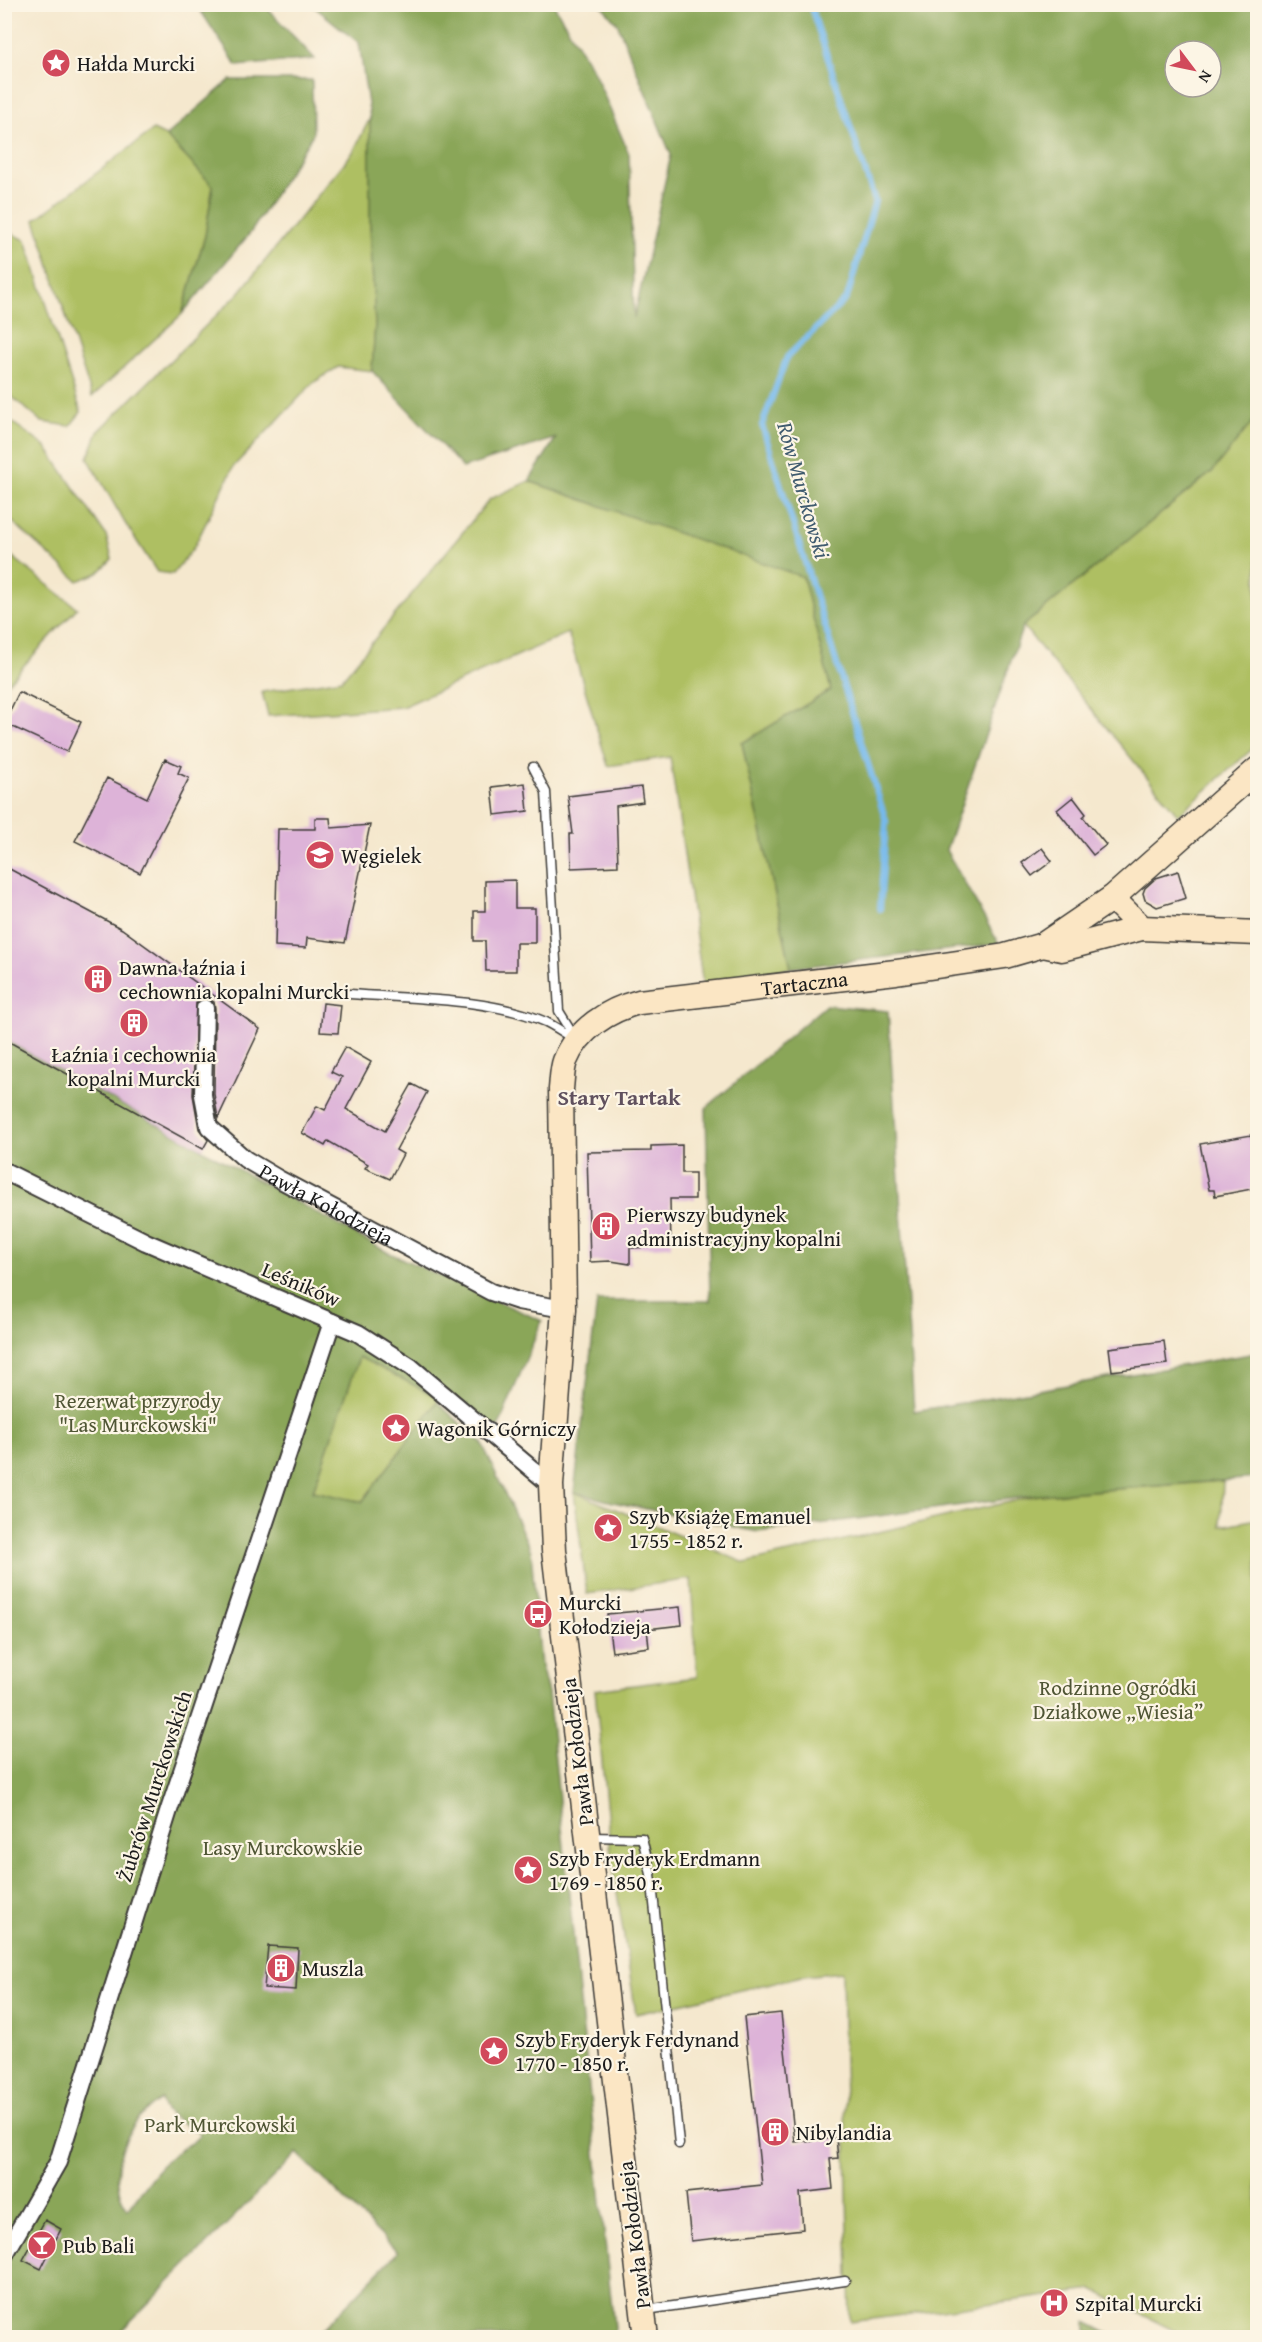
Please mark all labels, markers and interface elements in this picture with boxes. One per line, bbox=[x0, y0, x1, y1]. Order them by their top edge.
north arrow bbox=[1163, 39, 1223, 99]
place icon: Hałda Murcki bbox=[40, 47, 72, 79]
place label: Hałda Murcki bbox=[77, 48, 195, 79]
text: N bbox=[1193, 66, 1219, 88]
water label: Rów Murckowski bbox=[769, 417, 839, 563]
school or university icon: Węgielek bbox=[304, 839, 336, 871]
place label: Węgielek bbox=[341, 840, 422, 871]
place label: Dawna łaźnia i cechownia kopalni Murcki bbox=[119, 952, 349, 1007]
street label: Tartaczna bbox=[759, 962, 850, 1003]
building icon: Dawna łaźnia i cechownia kopalni Murcki bbox=[82, 963, 114, 995]
building icon: Łaźnia i cechownia kopalni Murcki bbox=[118, 1007, 150, 1039]
place label: Łaźnia i cechownia kopalni Murcki bbox=[52, 1039, 217, 1094]
district label: Stary Tartak bbox=[558, 1081, 681, 1113]
street label: Pawła Kołodzieja bbox=[254, 1155, 399, 1253]
place label: Pierwszy budynek administracyjny kopalni bbox=[627, 1199, 841, 1254]
building icon: Pierwszy budynek administracyjny kopalni bbox=[590, 1210, 622, 1242]
street label: Leśników bbox=[257, 1254, 345, 1314]
park label: Rezerwat przyrody "Las Murckowski" bbox=[55, 1385, 222, 1440]
place icon: Wagonik Górniczy bbox=[380, 1412, 412, 1444]
place label: Wagonik Górniczy bbox=[417, 1413, 577, 1444]
place label: Szyb Książę Emanuel 1755 - 1852 r. bbox=[629, 1501, 811, 1556]
place icon: Szyb Książę Emanuel 1755 - 1852 r. bbox=[592, 1512, 624, 1544]
place label: Murcki Kołodzieja bbox=[559, 1587, 651, 1642]
bus stop icon: Murcki Kołodzieja bbox=[522, 1598, 554, 1630]
park label: Rodzinne Ogródki Działkowe „Wiesia” bbox=[1033, 1672, 1203, 1727]
street label: Pawła Kołodzieja bbox=[553, 1676, 601, 1827]
street label: Żubrów Murckowskich bbox=[108, 1686, 200, 1886]
park label: Lasy Murckowskie bbox=[203, 1832, 363, 1863]
place label: Szyb Fryderyk Erdmann 1769 - 1850 r. bbox=[549, 1843, 760, 1898]
place icon: Szyb Fryderyk Erdmann 1769 - 1850 r. bbox=[512, 1854, 544, 1886]
building icon: Muszla bbox=[265, 1952, 297, 1984]
place label: Muszla bbox=[302, 1953, 364, 1984]
place label: Szyb Fryderyk Ferdynand 1770 - 1850 r. bbox=[515, 2024, 740, 2079]
place icon: Szyb Fryderyk Ferdynand 1770 - 1850 r. bbox=[478, 2035, 510, 2067]
park label: Park Murckowski bbox=[144, 2109, 296, 2140]
building icon: Nibylandia bbox=[759, 2116, 791, 2148]
place label: Nibylandia bbox=[796, 2117, 892, 2148]
street label: Pawła Kołodzieja bbox=[610, 2159, 658, 2310]
bar icon: Pub Bali bbox=[26, 2229, 58, 2261]
place label: Pub Bali bbox=[63, 2230, 135, 2261]
hospital icon: Szpital Murcki bbox=[1038, 2287, 1070, 2319]
place label: Szpital Murcki bbox=[1075, 2288, 1202, 2319]

